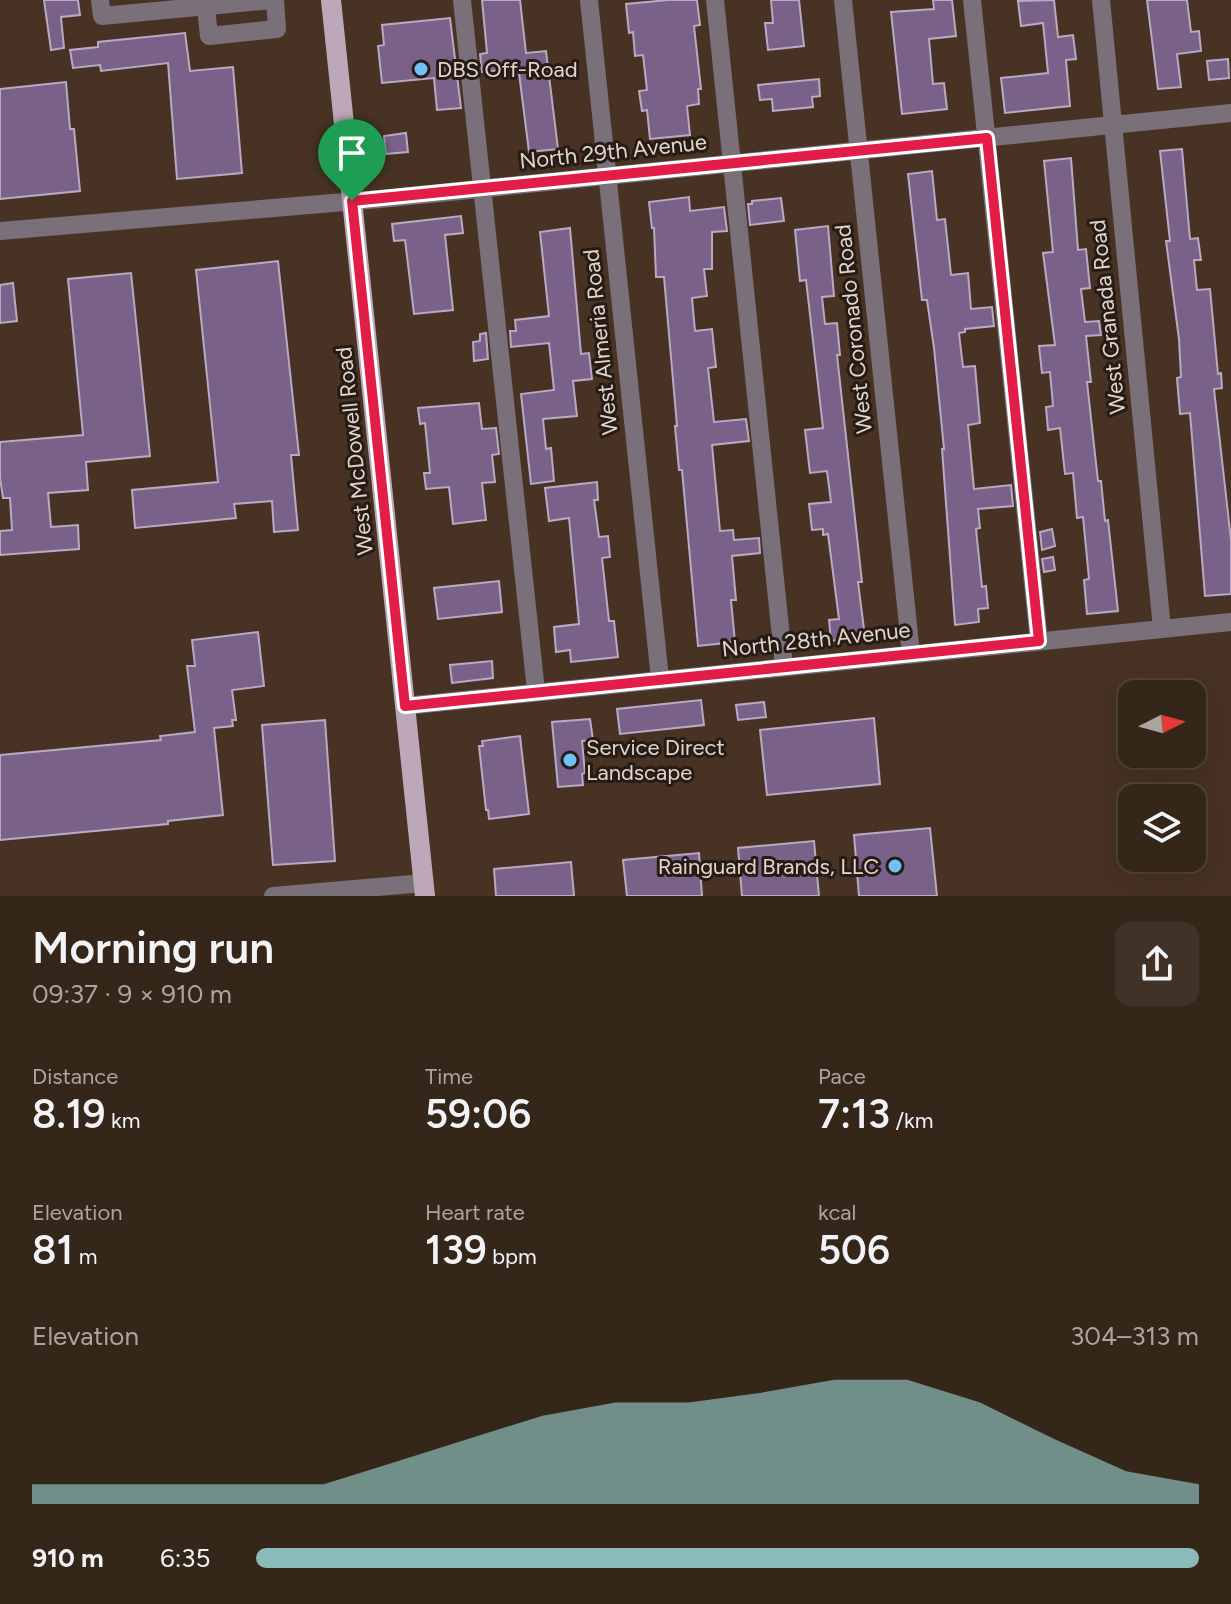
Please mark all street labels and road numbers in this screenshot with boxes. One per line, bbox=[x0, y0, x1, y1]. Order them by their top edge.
street label: North 29th Avenue bbox=[518, 128, 708, 175]
street label: West Granada Road bbox=[1084, 218, 1131, 415]
street label: West Coronado Road bbox=[829, 223, 878, 435]
street label: West Almeria Road bbox=[577, 248, 624, 436]
street label: West McDowell Road bbox=[330, 346, 379, 556]
street label: North 28th Avenue bbox=[720, 616, 912, 663]

